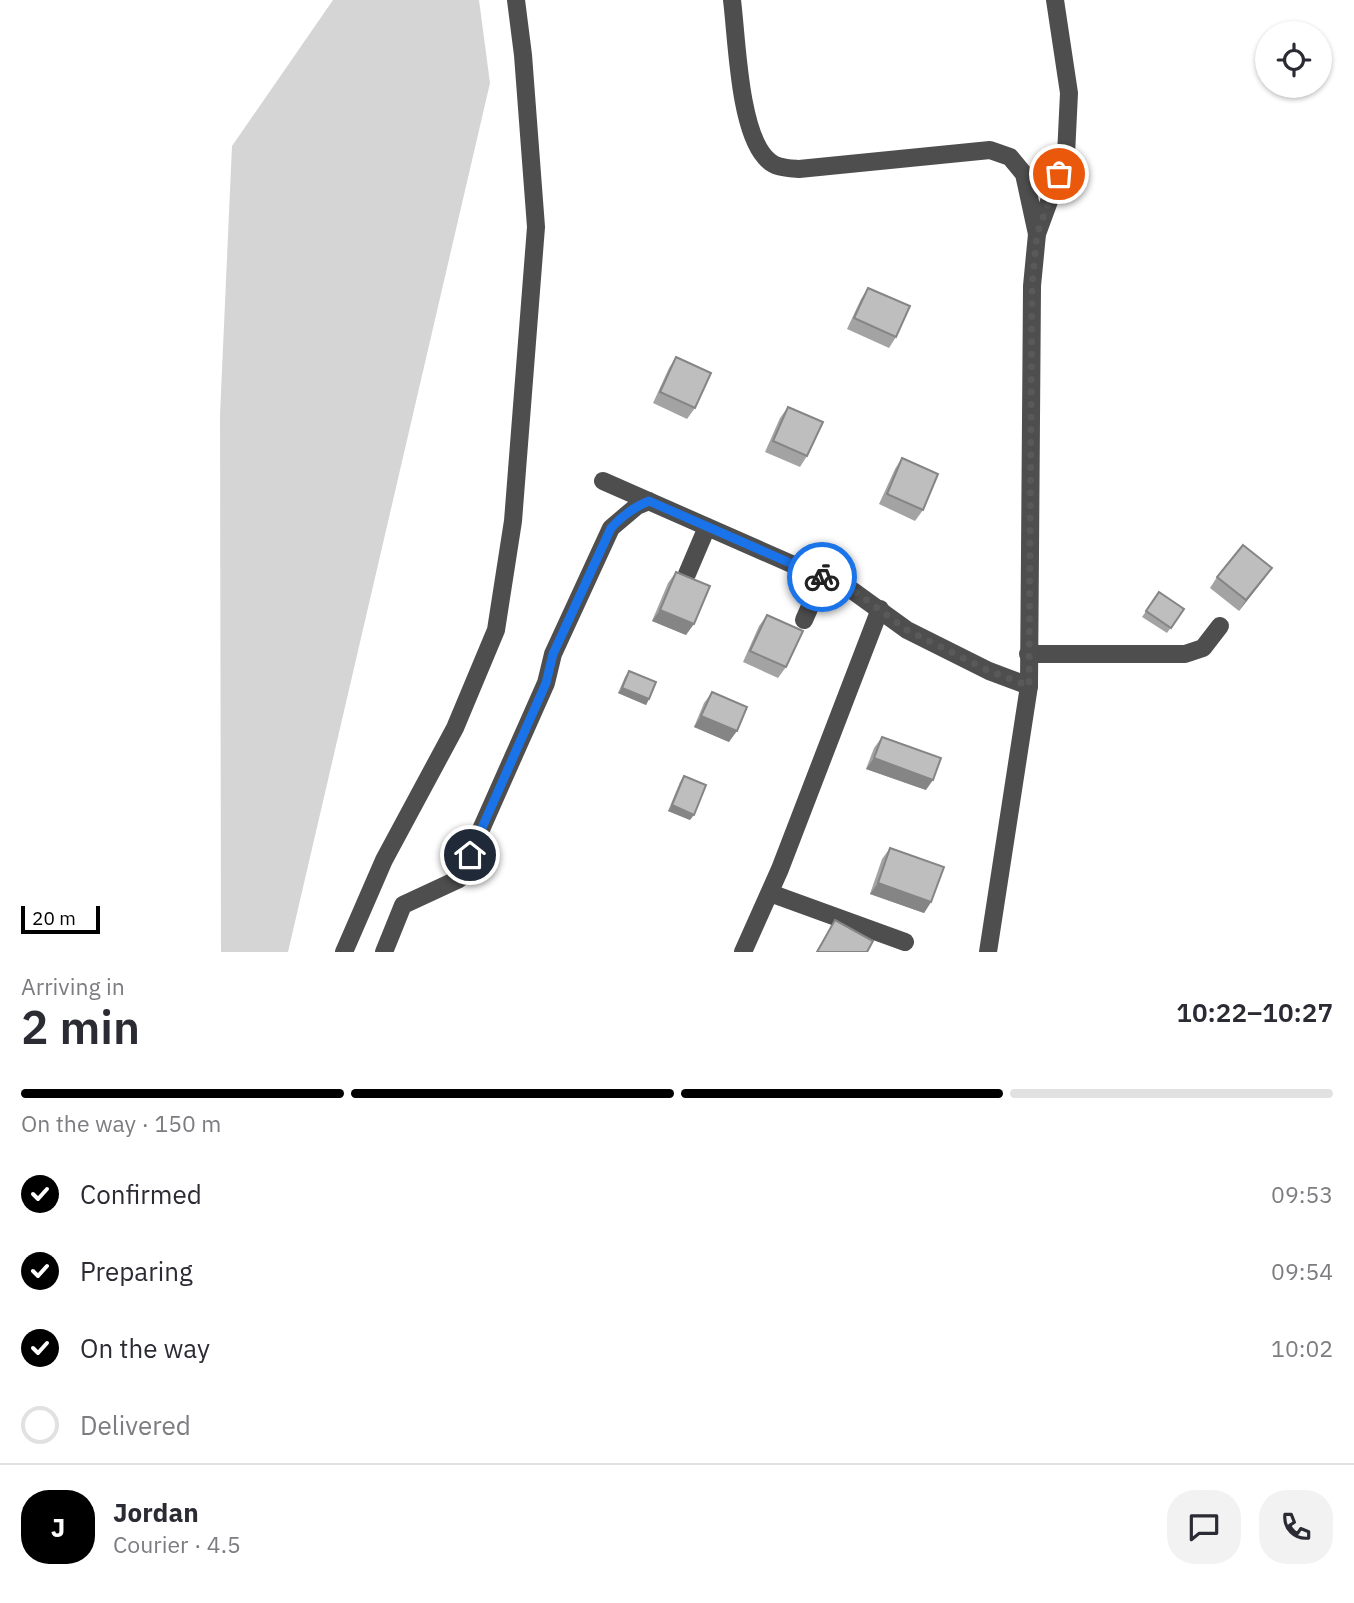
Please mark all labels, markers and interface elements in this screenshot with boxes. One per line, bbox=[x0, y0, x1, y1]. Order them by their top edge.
map controls bbox=[1255, 21, 1332, 98]
button: locate bbox=[1255, 21, 1332, 98]
pin bbox=[1029, 144, 1089, 204]
icon: bag bbox=[1040, 155, 1078, 193]
courier bbox=[787, 542, 857, 612]
icon: bike bbox=[803, 558, 841, 596]
pin bbox=[440, 825, 500, 885]
icon: home bbox=[451, 836, 489, 874]
scale bar bbox=[21, 903, 100, 935]
text: 20 m bbox=[32, 906, 76, 930]
text: Arriving in bbox=[21, 971, 125, 1001]
text: 10:22–10:27 bbox=[1176, 995, 1333, 1029]
text: 2 min bbox=[21, 997, 140, 1057]
text: On the way · 150 m bbox=[21, 1108, 221, 1138]
icon: check bbox=[21, 1175, 59, 1213]
text: Confirmed bbox=[80, 1177, 202, 1211]
text: 09:53 bbox=[1271, 1179, 1333, 1209]
icon: check bbox=[21, 1252, 59, 1290]
text: Preparing bbox=[80, 1254, 193, 1288]
text: 09:54 bbox=[1271, 1256, 1333, 1286]
icon: check bbox=[21, 1329, 59, 1367]
text: On the way bbox=[80, 1331, 210, 1365]
text: 10:02 bbox=[1271, 1333, 1333, 1363]
text: Delivered bbox=[80, 1408, 191, 1442]
button: chat bbox=[1167, 1490, 1241, 1564]
button: phone bbox=[1259, 1490, 1333, 1564]
text: Jordan bbox=[113, 1495, 199, 1529]
text: J bbox=[51, 1510, 65, 1544]
text: Courier · 4.5 bbox=[113, 1529, 241, 1559]

